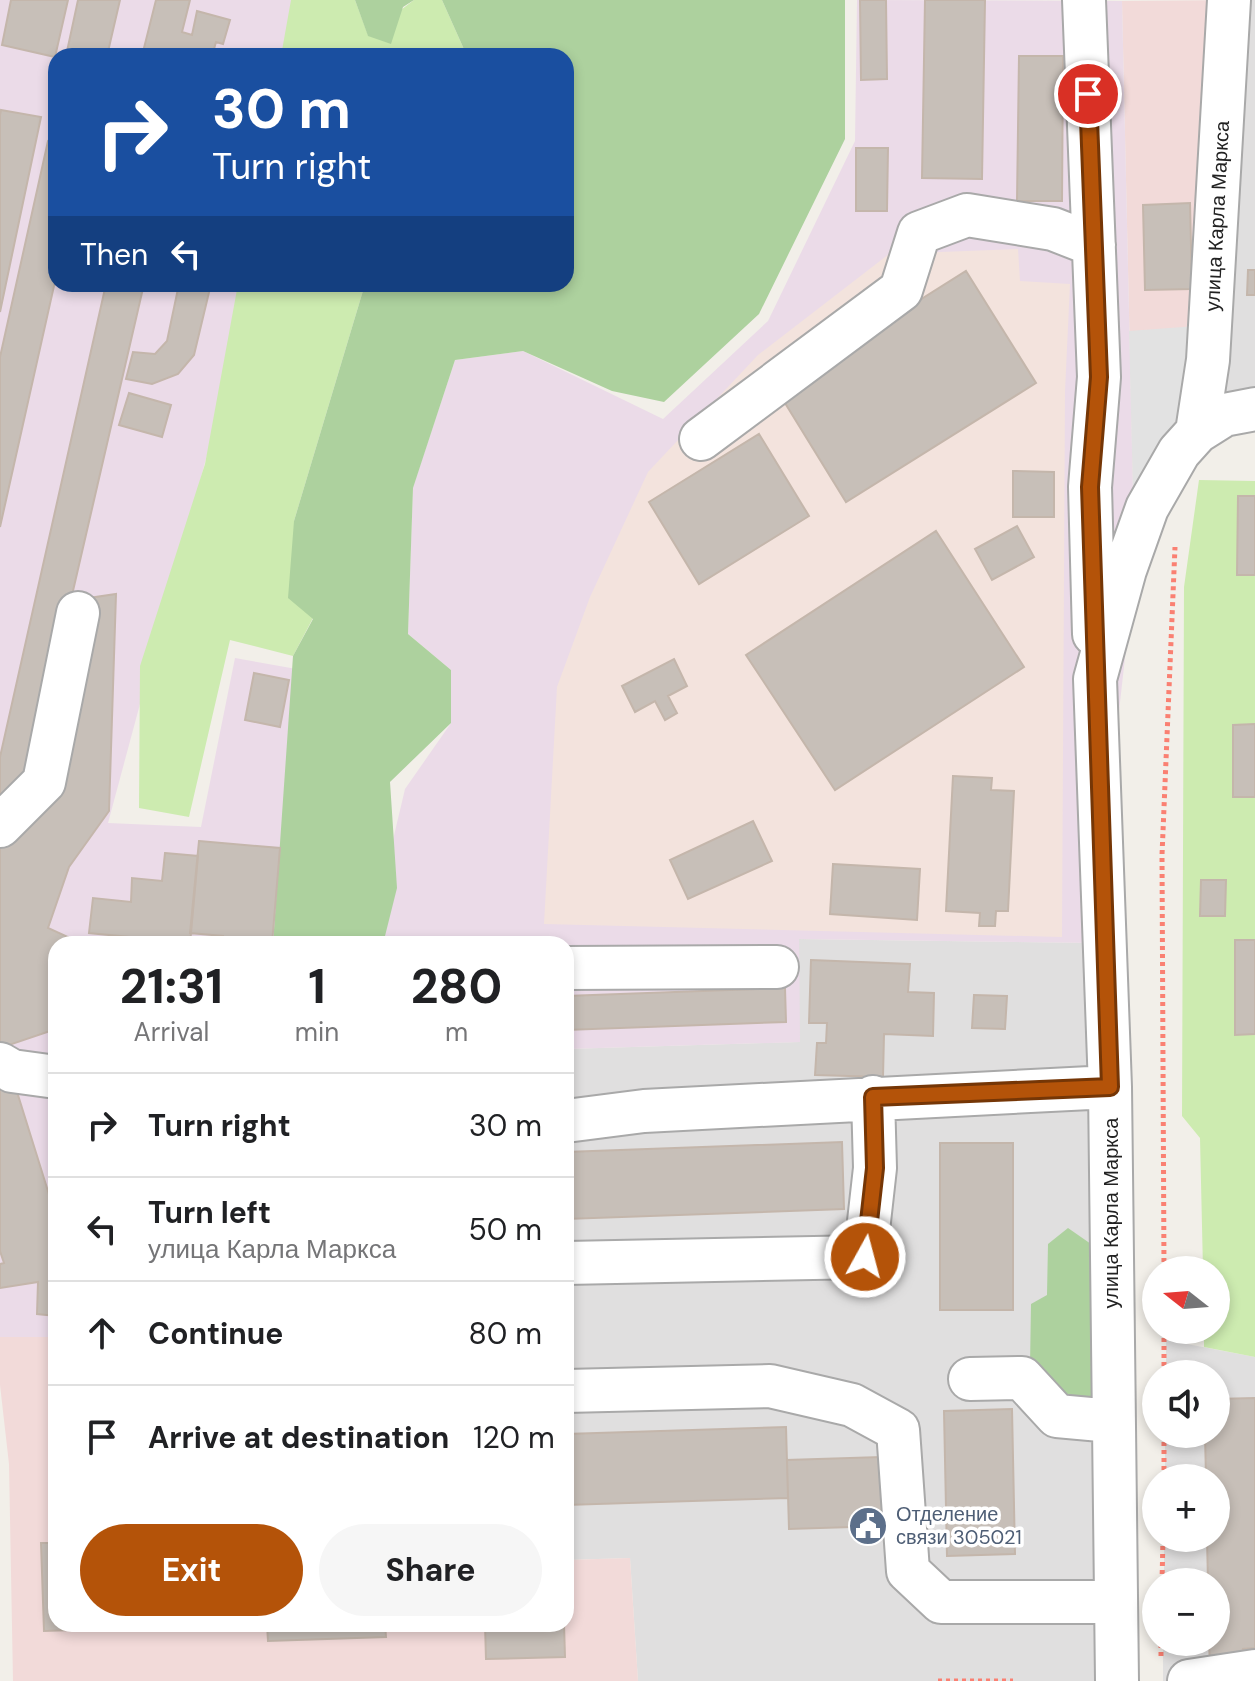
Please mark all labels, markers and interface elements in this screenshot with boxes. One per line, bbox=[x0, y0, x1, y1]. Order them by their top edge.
pin bbox=[1054, 60, 1122, 128]
text: 30 m bbox=[212, 72, 351, 145]
icon: arrive bbox=[1066, 72, 1110, 116]
icon: right bbox=[80, 80, 184, 184]
street label: улица Карла Маркса bbox=[1199, 119, 1235, 312]
text: Turn right bbox=[212, 143, 371, 190]
icon: left bbox=[164, 232, 208, 276]
text: Then bbox=[80, 235, 148, 274]
text: 21:31 bbox=[120, 955, 223, 1018]
text: 1 bbox=[308, 955, 326, 1018]
text: 280 bbox=[411, 955, 502, 1018]
text: Arrival bbox=[134, 1015, 209, 1049]
text: min bbox=[295, 1015, 339, 1049]
text: m bbox=[445, 1015, 468, 1049]
icon: right bbox=[80, 1103, 124, 1147]
text: Turn right bbox=[148, 1106, 291, 1145]
text: 30 m bbox=[469, 1106, 542, 1145]
street label: улица Карла Маркса bbox=[1098, 1117, 1124, 1308]
text: Turn left bbox=[148, 1193, 271, 1232]
icon: left bbox=[80, 1207, 124, 1251]
text: 50 m bbox=[468, 1210, 542, 1249]
position arrow bbox=[823, 1215, 907, 1299]
text: улица Карла Маркса bbox=[148, 1232, 396, 1266]
north arrow bbox=[1142, 1256, 1230, 1344]
map controls bbox=[1142, 1256, 1230, 1656]
icon: ahead bbox=[80, 1311, 124, 1355]
text: Continue bbox=[148, 1314, 283, 1353]
text: 80 m bbox=[469, 1314, 542, 1353]
button: sound bbox=[1142, 1360, 1230, 1448]
icon: arrive bbox=[80, 1415, 124, 1459]
text: Arrive at destination bbox=[148, 1418, 449, 1457]
text: 120 m bbox=[473, 1418, 555, 1457]
button: + bbox=[1142, 1464, 1230, 1552]
place label: Отделение связи 305021 bbox=[896, 1501, 1022, 1550]
public building icon: Отделение связи 305021 bbox=[847, 1505, 889, 1547]
button: Exit bbox=[80, 1524, 303, 1616]
button: Share bbox=[319, 1524, 542, 1616]
button: − bbox=[1142, 1568, 1230, 1656]

